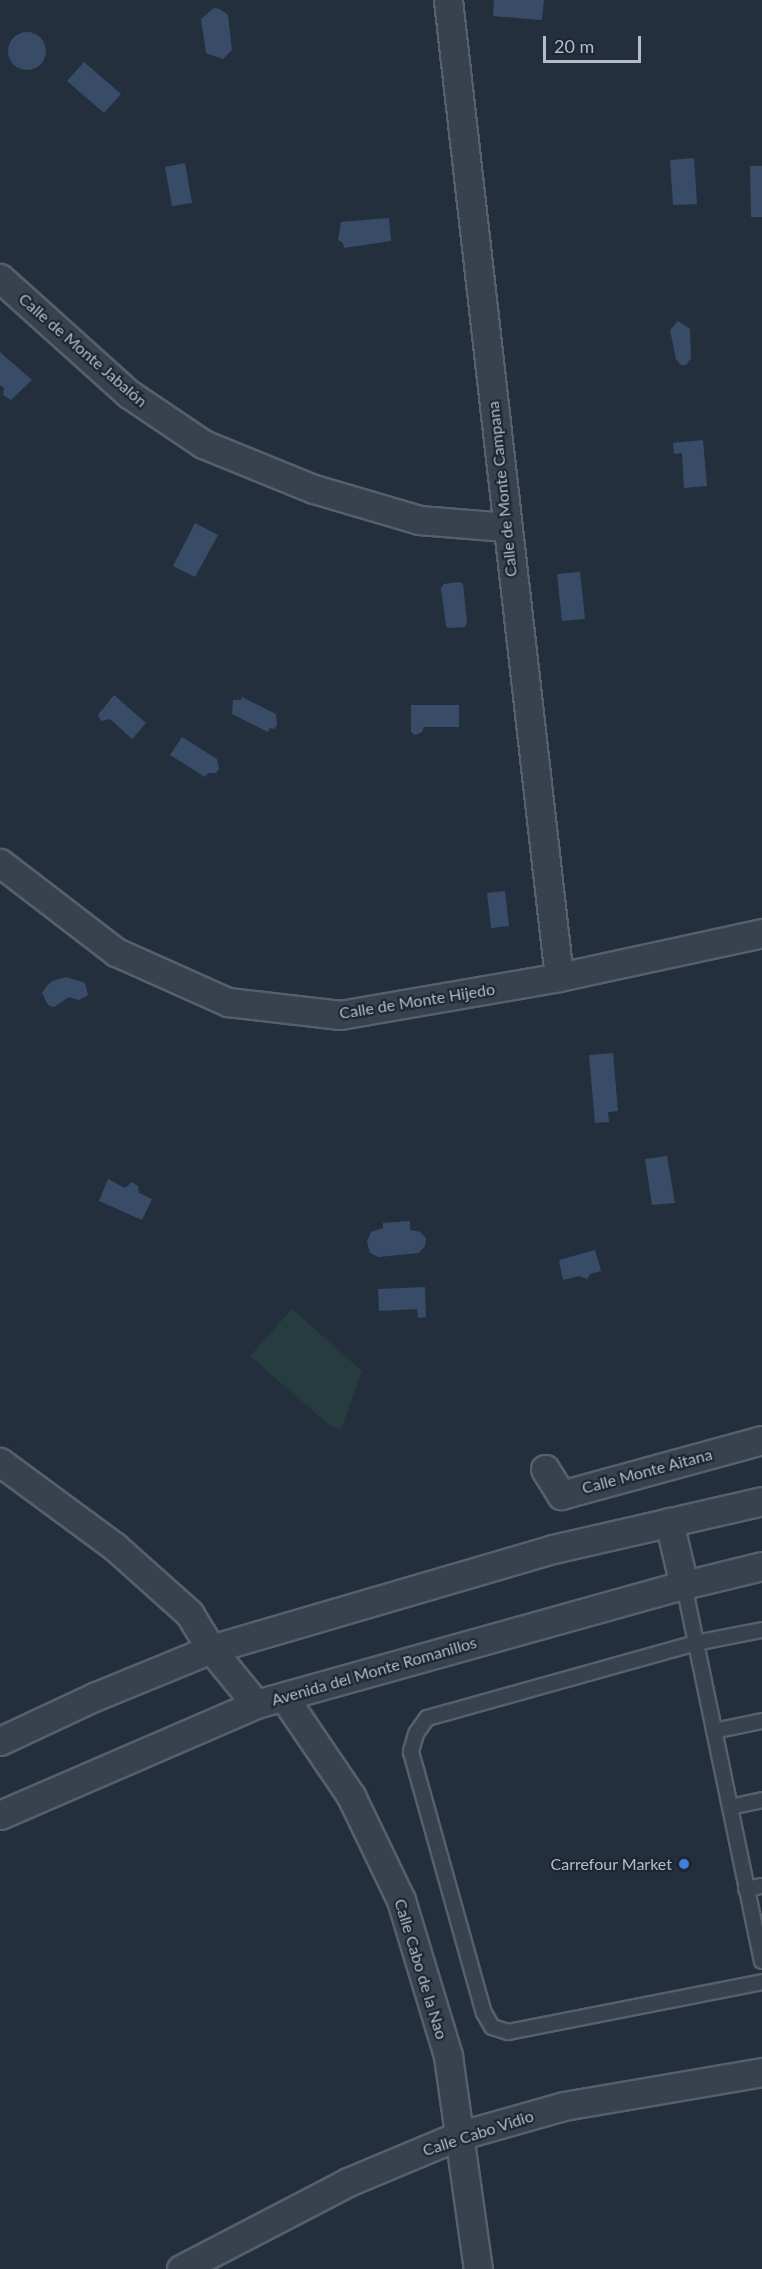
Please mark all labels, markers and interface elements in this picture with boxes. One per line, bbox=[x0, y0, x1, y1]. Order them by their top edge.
scale bar bbox=[546, 24, 644, 62]
text: 20 m bbox=[554, 35, 594, 57]
street label: Calle de Monte Jabalón bbox=[15, 289, 151, 411]
street label: Calle de Monte Campana bbox=[483, 400, 521, 578]
street label: Calle de Monte Hijedo bbox=[338, 979, 496, 1023]
street label: Calle Monte Aitana bbox=[579, 1444, 715, 1498]
street label: Avenida del Monte Romanillos bbox=[269, 1632, 479, 1710]
place label: Carrefour Market bbox=[550, 1854, 672, 1874]
marker: Carrefour Market bbox=[677, 1857, 691, 1871]
street label: Calle Cabo de la Nao bbox=[391, 1896, 451, 2042]
street label: Calle Cabo Vidio bbox=[420, 2106, 536, 2160]

